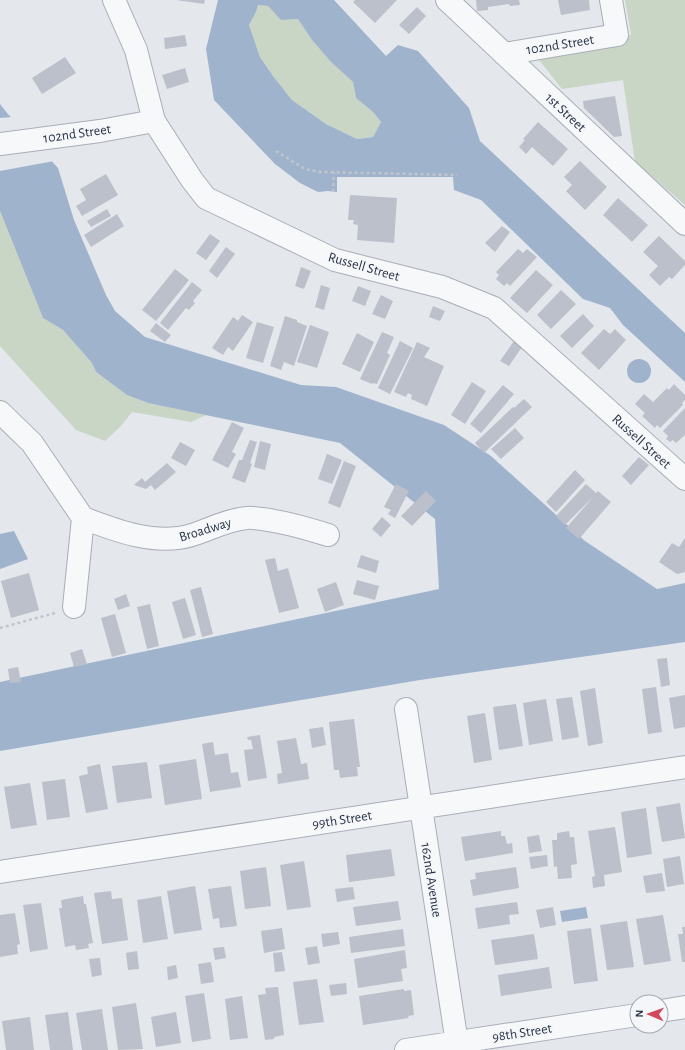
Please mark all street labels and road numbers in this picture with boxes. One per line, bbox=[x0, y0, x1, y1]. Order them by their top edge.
street label: 102nd Street bbox=[525, 33, 596, 57]
street label: 1st Street bbox=[542, 91, 589, 135]
street label: 102nd Street bbox=[42, 122, 112, 146]
street label: Russell Street bbox=[326, 250, 402, 284]
street label: Russell Street bbox=[609, 412, 674, 472]
street label: Broadway bbox=[177, 515, 233, 545]
street label: 99th Street bbox=[311, 808, 373, 832]
street label: 162nd Avenue bbox=[418, 842, 444, 918]
street label: 98th Street bbox=[491, 1021, 554, 1045]

